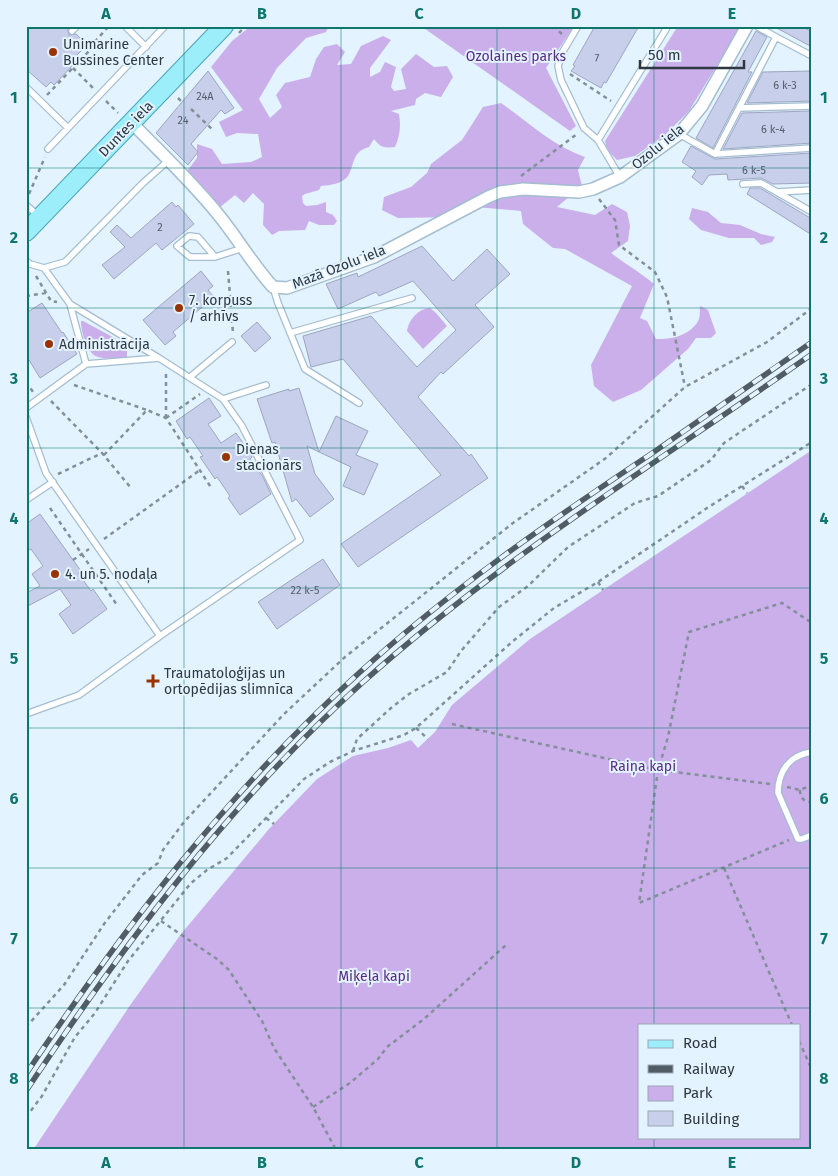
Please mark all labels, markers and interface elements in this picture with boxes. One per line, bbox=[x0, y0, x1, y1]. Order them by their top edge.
text: A bbox=[100, 4, 111, 23]
text: B bbox=[257, 4, 267, 23]
text: C bbox=[414, 4, 424, 23]
text: D bbox=[571, 4, 581, 23]
text: E bbox=[728, 4, 736, 23]
place label: Unimarine Bussines Center bbox=[63, 36, 164, 69]
scale bar bbox=[640, 38, 744, 70]
marker: Unimarine Bussines Center bbox=[47, 46, 59, 58]
text: 50 m bbox=[648, 46, 681, 64]
park label: Ozolaines parks bbox=[466, 48, 567, 65]
house number: 7 bbox=[595, 52, 600, 65]
house number: 6 k-3 bbox=[773, 79, 797, 92]
text: 1 bbox=[10, 88, 18, 107]
text: 1 bbox=[820, 88, 828, 107]
house number: 24A bbox=[196, 90, 214, 103]
street label: Duntes iela bbox=[95, 97, 157, 161]
house number: 24 bbox=[178, 114, 189, 127]
street label: Ozolu iela bbox=[628, 121, 688, 173]
house number: 6 k-4 bbox=[761, 123, 785, 136]
house number: 6 k-5 bbox=[742, 164, 766, 177]
house number: 2 bbox=[157, 221, 163, 234]
text: 2 bbox=[10, 228, 18, 247]
text: 2 bbox=[820, 228, 828, 247]
street label: Mazā Ozolu iela bbox=[290, 241, 388, 293]
place label: 7. korpuss / arhīvs bbox=[189, 292, 253, 325]
marker: 7. korpuss / arhīvs bbox=[173, 302, 185, 314]
place label: Administrācija bbox=[59, 336, 150, 353]
marker: Administrācija bbox=[43, 338, 55, 350]
text: 3 bbox=[9, 369, 18, 388]
text: 3 bbox=[819, 369, 828, 388]
place label: Dienas stacionārs bbox=[236, 441, 302, 474]
marker: Dienas stacionārs bbox=[220, 451, 232, 463]
text: 4 bbox=[9, 509, 19, 528]
text: 4 bbox=[819, 509, 829, 528]
place label: 4. un 5. nodaļa bbox=[65, 566, 158, 584]
marker: 4. un 5. nodaļa bbox=[49, 568, 61, 580]
house number: 22 k-5 bbox=[291, 584, 320, 597]
text: 5 bbox=[10, 649, 19, 668]
text: 5 bbox=[820, 649, 829, 668]
place label: Traumatoloģijas un ortopēdijas slimnīca bbox=[164, 665, 293, 698]
marker: Traumatoloģijas un ortopēdijas slimnīca bbox=[146, 674, 160, 688]
park label: Raiņa kapi bbox=[610, 758, 676, 776]
text: 6 bbox=[9, 789, 19, 808]
text: 6 bbox=[819, 789, 829, 808]
text: 7 bbox=[10, 929, 18, 948]
text: 7 bbox=[820, 929, 828, 948]
park label: Miķeļa kapi bbox=[338, 968, 410, 986]
legend bbox=[638, 1024, 800, 1138]
text: Road bbox=[683, 1034, 718, 1052]
text: Railway bbox=[683, 1060, 735, 1078]
text: 8 bbox=[9, 1069, 19, 1088]
text: 8 bbox=[819, 1069, 829, 1088]
text: Park bbox=[683, 1084, 713, 1102]
text: Building bbox=[683, 1110, 739, 1128]
text: A bbox=[100, 1153, 111, 1172]
text: B bbox=[257, 1153, 267, 1172]
text: C bbox=[414, 1153, 424, 1172]
text: D bbox=[571, 1153, 581, 1172]
text: E bbox=[728, 1153, 736, 1172]

